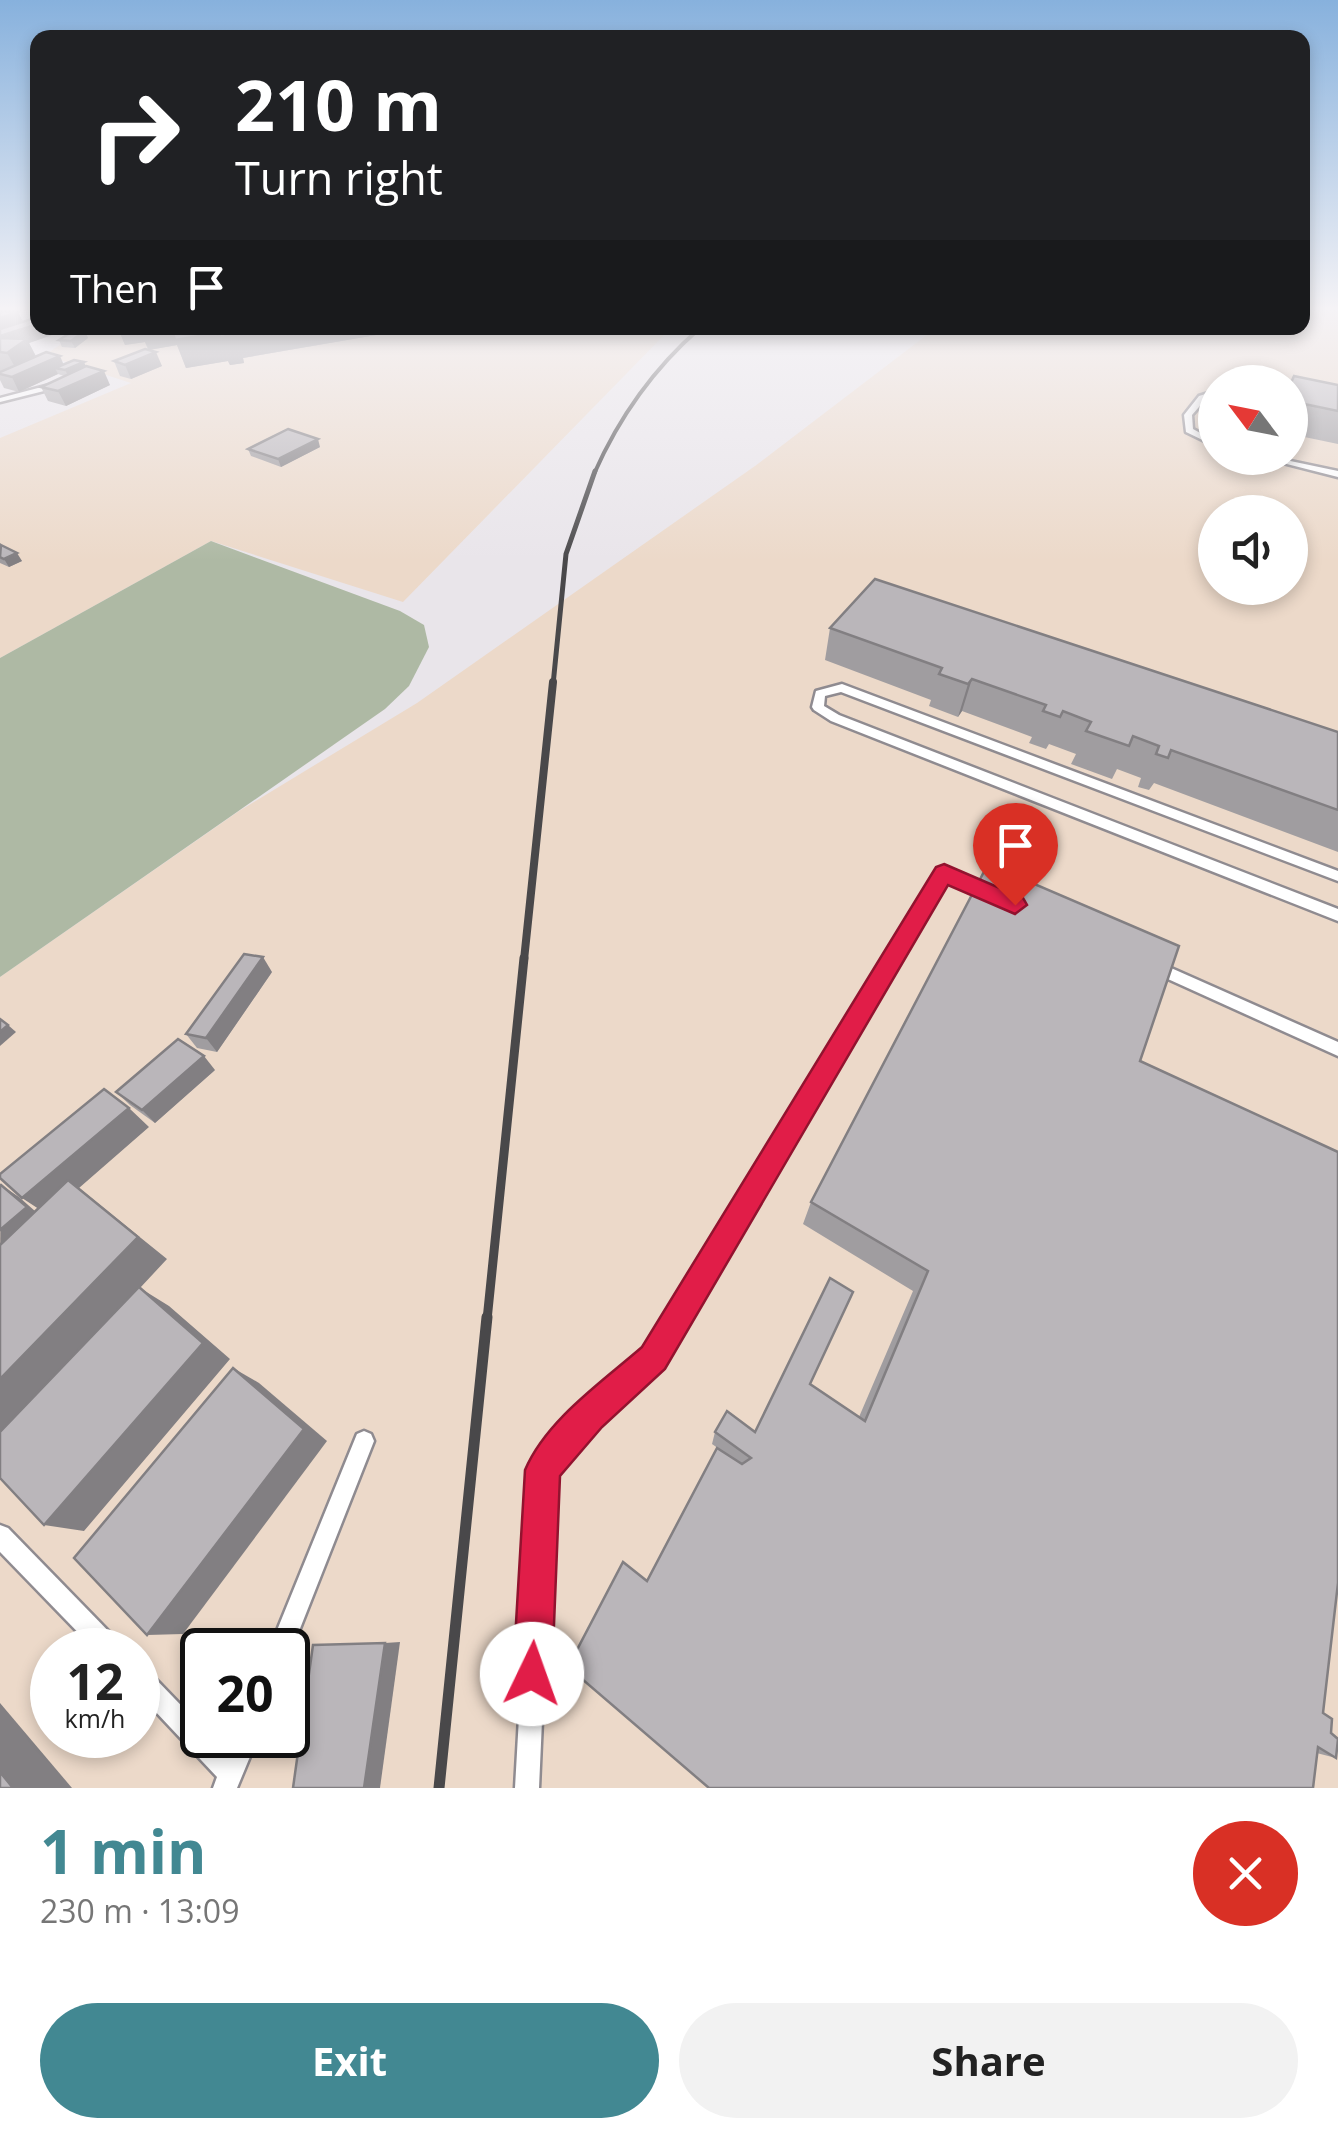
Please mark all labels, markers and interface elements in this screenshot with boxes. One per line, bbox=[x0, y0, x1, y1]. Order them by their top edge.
text: 210 m bbox=[235, 56, 442, 152]
icon: right bbox=[70, 70, 200, 200]
text: Turn right bbox=[235, 147, 443, 208]
icon: arrive bbox=[179, 260, 234, 315]
text: Then bbox=[70, 262, 159, 314]
north arrow bbox=[1198, 365, 1308, 475]
map controls bbox=[1198, 365, 1308, 605]
button: sound bbox=[1198, 495, 1308, 605]
pin bbox=[973, 803, 1058, 906]
icon: arrive bbox=[988, 818, 1043, 873]
position arrow bbox=[480, 1622, 584, 1726]
speed limit sign: 20 bbox=[180, 1628, 310, 1758]
text: 12 bbox=[66, 1647, 124, 1715]
text: km/h bbox=[65, 1701, 125, 1735]
text: 1 min bbox=[40, 1810, 207, 1892]
button: close bbox=[1193, 1821, 1298, 1926]
text: 230 m · 13:09 bbox=[40, 1889, 239, 1932]
button: Exit bbox=[40, 2003, 659, 2118]
button: Share bbox=[679, 2003, 1298, 2118]

